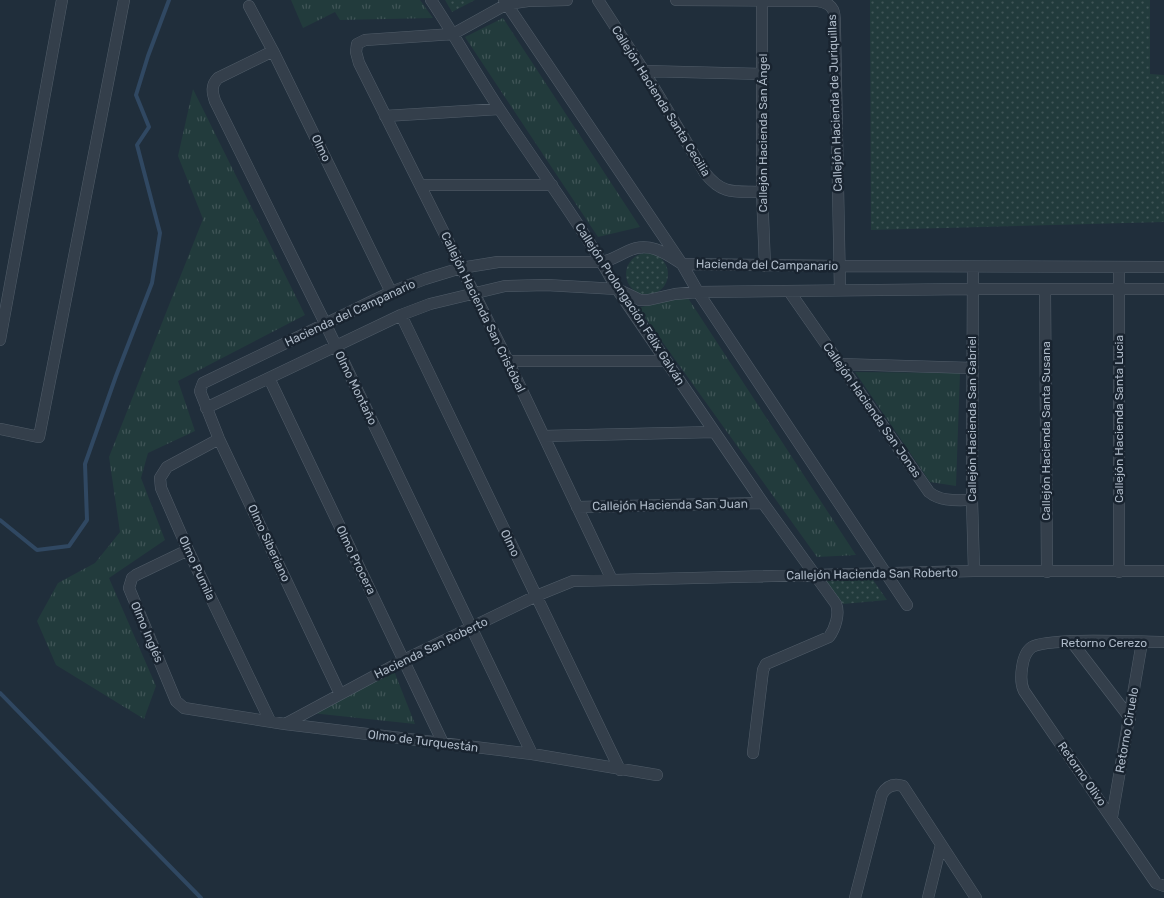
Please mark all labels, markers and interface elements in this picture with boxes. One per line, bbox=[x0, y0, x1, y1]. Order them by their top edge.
street label: Callejón Hacienda de Juriquillas bbox=[825, 14, 845, 192]
street label: Callejón Hacienda Santa Cecilia bbox=[609, 23, 713, 179]
street label: Callejón Hacienda San Ángel bbox=[756, 54, 770, 212]
street label: Olmo bbox=[308, 132, 334, 164]
street label: Callejón Prolongación Félix Galván bbox=[572, 220, 688, 388]
street label: Callejón Hacienda San Cristóbal bbox=[438, 229, 528, 395]
street label: Hacienda del Campanario bbox=[696, 257, 838, 273]
street label: Hacienda del Campanario bbox=[282, 277, 418, 349]
street label: Callejón Hacienda Santa Lucia bbox=[1112, 335, 1126, 503]
street label: Callejón Hacienda San Gabriel bbox=[965, 336, 979, 502]
street label: Callejón Hacienda San Jonas bbox=[820, 340, 924, 480]
street label: Callejón Hacienda Santa Susana bbox=[1039, 341, 1053, 521]
street label: Olmo Montaño bbox=[332, 349, 380, 427]
street label: Callejón Hacienda San Juan bbox=[592, 497, 748, 513]
street label: Olmo Siberiano bbox=[245, 502, 293, 584]
street label: Olmo Procera bbox=[333, 523, 379, 597]
street label: Olmo bbox=[497, 527, 523, 559]
street label: Olmo Pumila bbox=[176, 534, 218, 602]
street label: Callejón Hacienda San Roberto bbox=[786, 566, 958, 582]
street label: Olmo Inglés bbox=[128, 599, 166, 665]
street label: Hacienda San Roberto bbox=[372, 614, 490, 682]
street label: Retorno Cerezo bbox=[1061, 636, 1147, 650]
street label: Retorno Ciruelo bbox=[1113, 686, 1141, 774]
street label: Olmo de Turquestán bbox=[367, 727, 479, 755]
street label: Retorno Olivo bbox=[1055, 739, 1109, 809]

